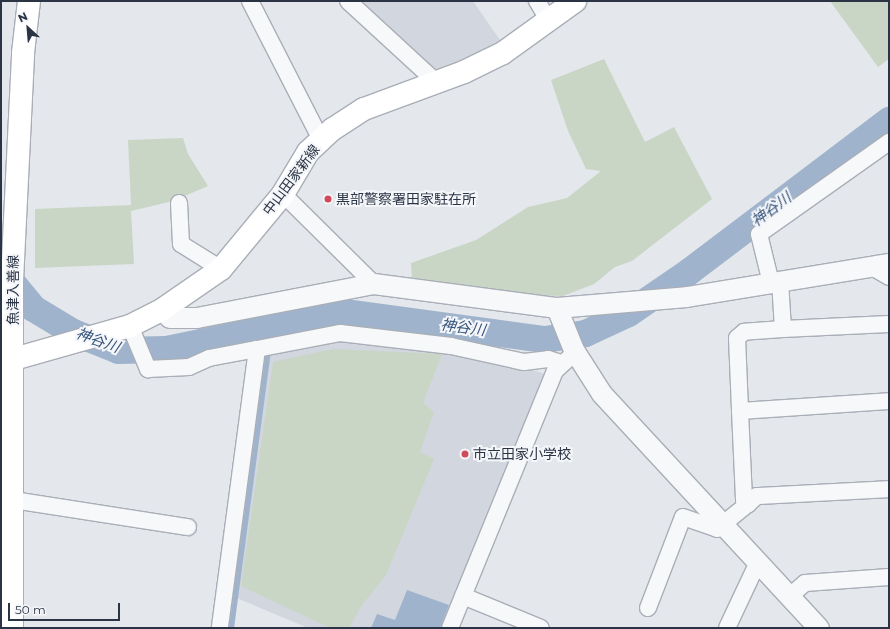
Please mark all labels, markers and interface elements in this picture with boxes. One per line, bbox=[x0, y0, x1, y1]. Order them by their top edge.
north arrow bbox=[8, 8, 48, 48]
text: N bbox=[16, 9, 30, 25]
street label: 中山田家新線 bbox=[259, 141, 323, 219]
water label: 神谷川 bbox=[748, 188, 794, 230]
place label: 黒部警察署田家駐在所 bbox=[336, 191, 476, 207]
marker: 黒部警察署田家駐在所 bbox=[323, 194, 333, 204]
street label: 魚津入善線 bbox=[5, 255, 21, 325]
water label: 神谷川 bbox=[439, 315, 487, 339]
water label: 神谷川 bbox=[74, 324, 122, 356]
place label: 市立田家小学校 bbox=[473, 446, 571, 462]
marker: 市立田家小学校 bbox=[460, 449, 470, 459]
scale bar bbox=[10, 595, 122, 621]
text: 50 m bbox=[15, 602, 46, 617]

